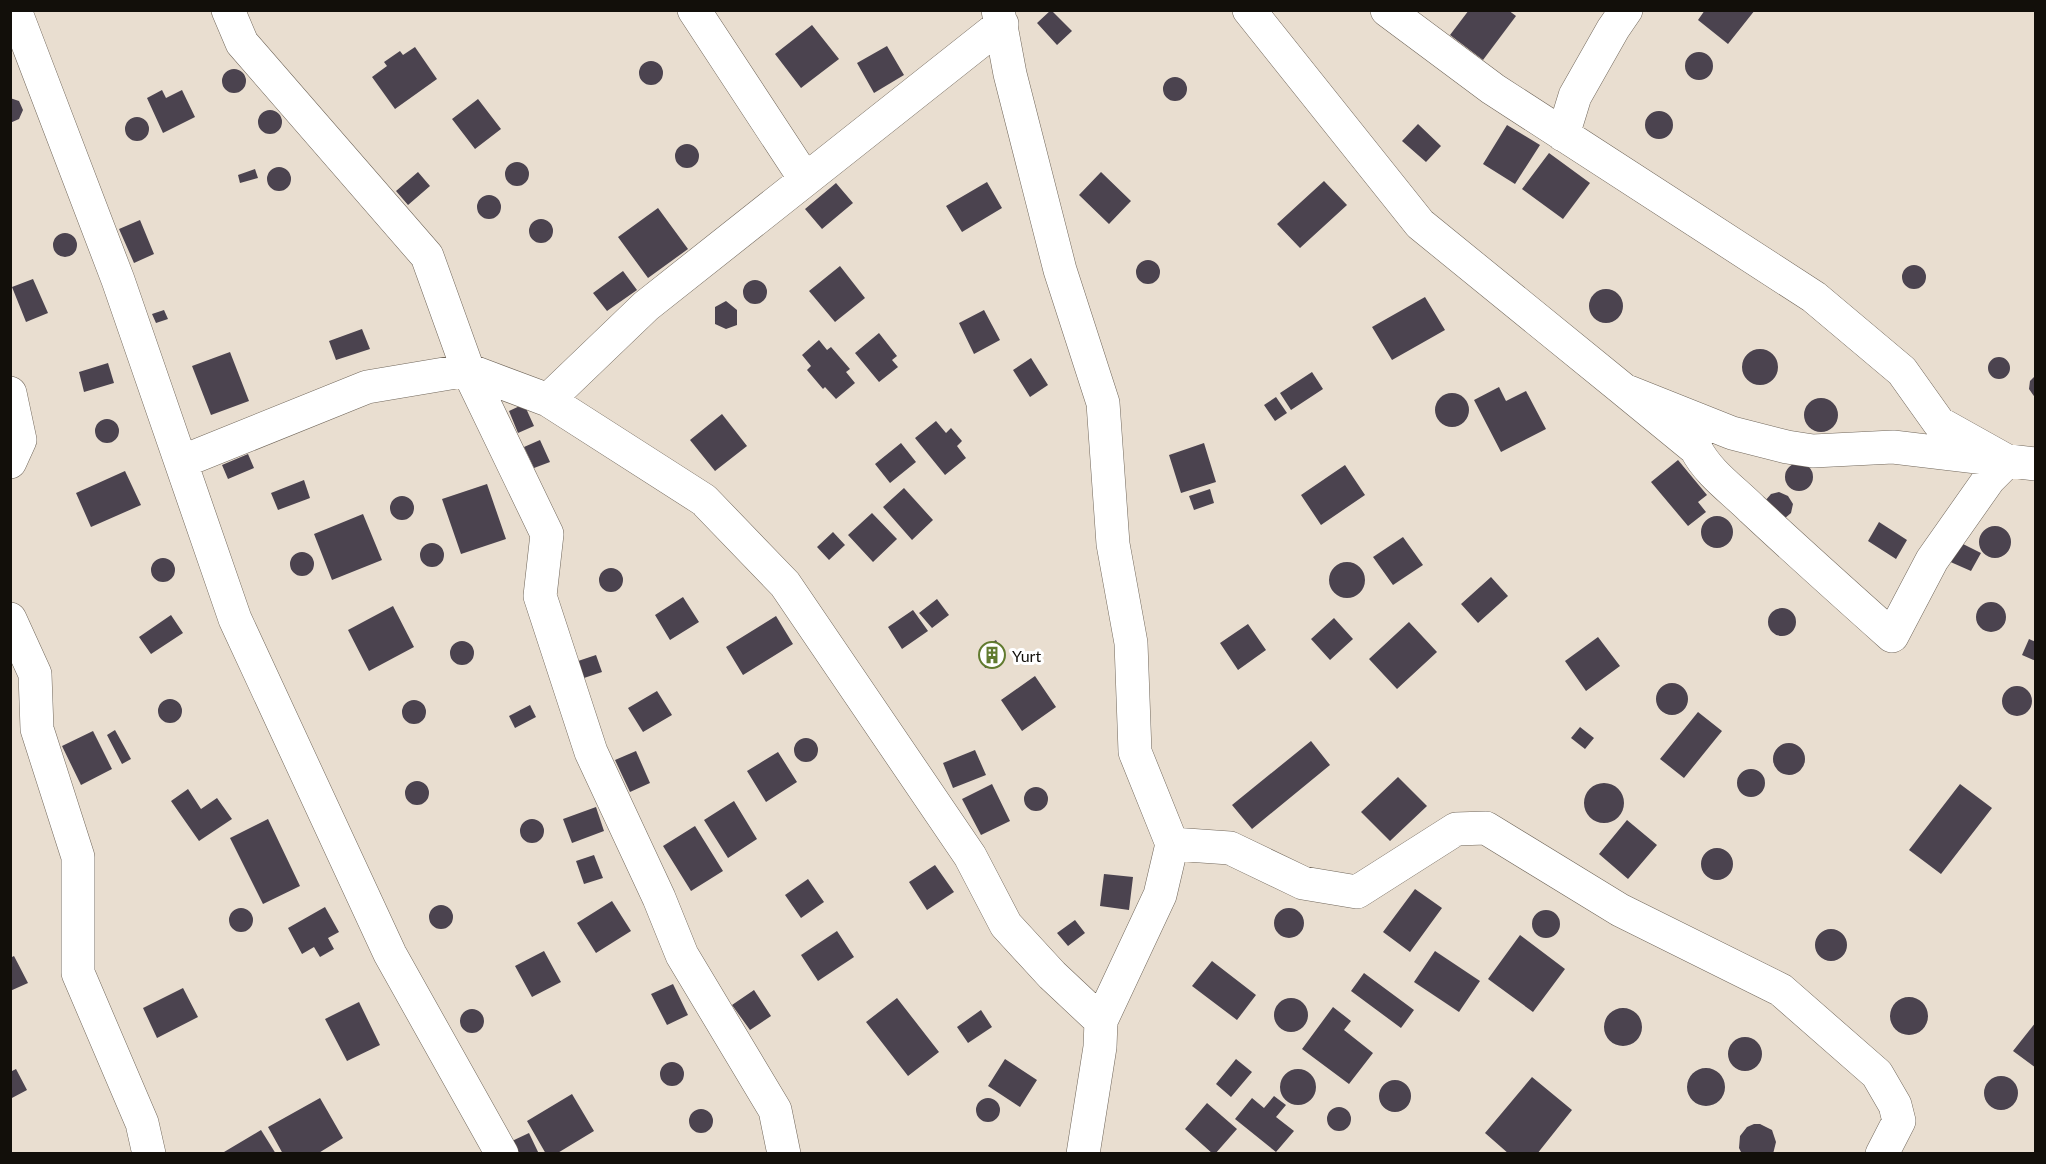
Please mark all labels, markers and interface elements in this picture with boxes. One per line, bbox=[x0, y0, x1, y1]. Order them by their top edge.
building icon: Yurt bbox=[977, 640, 1007, 670]
place label: Yurt bbox=[1012, 646, 1041, 665]

